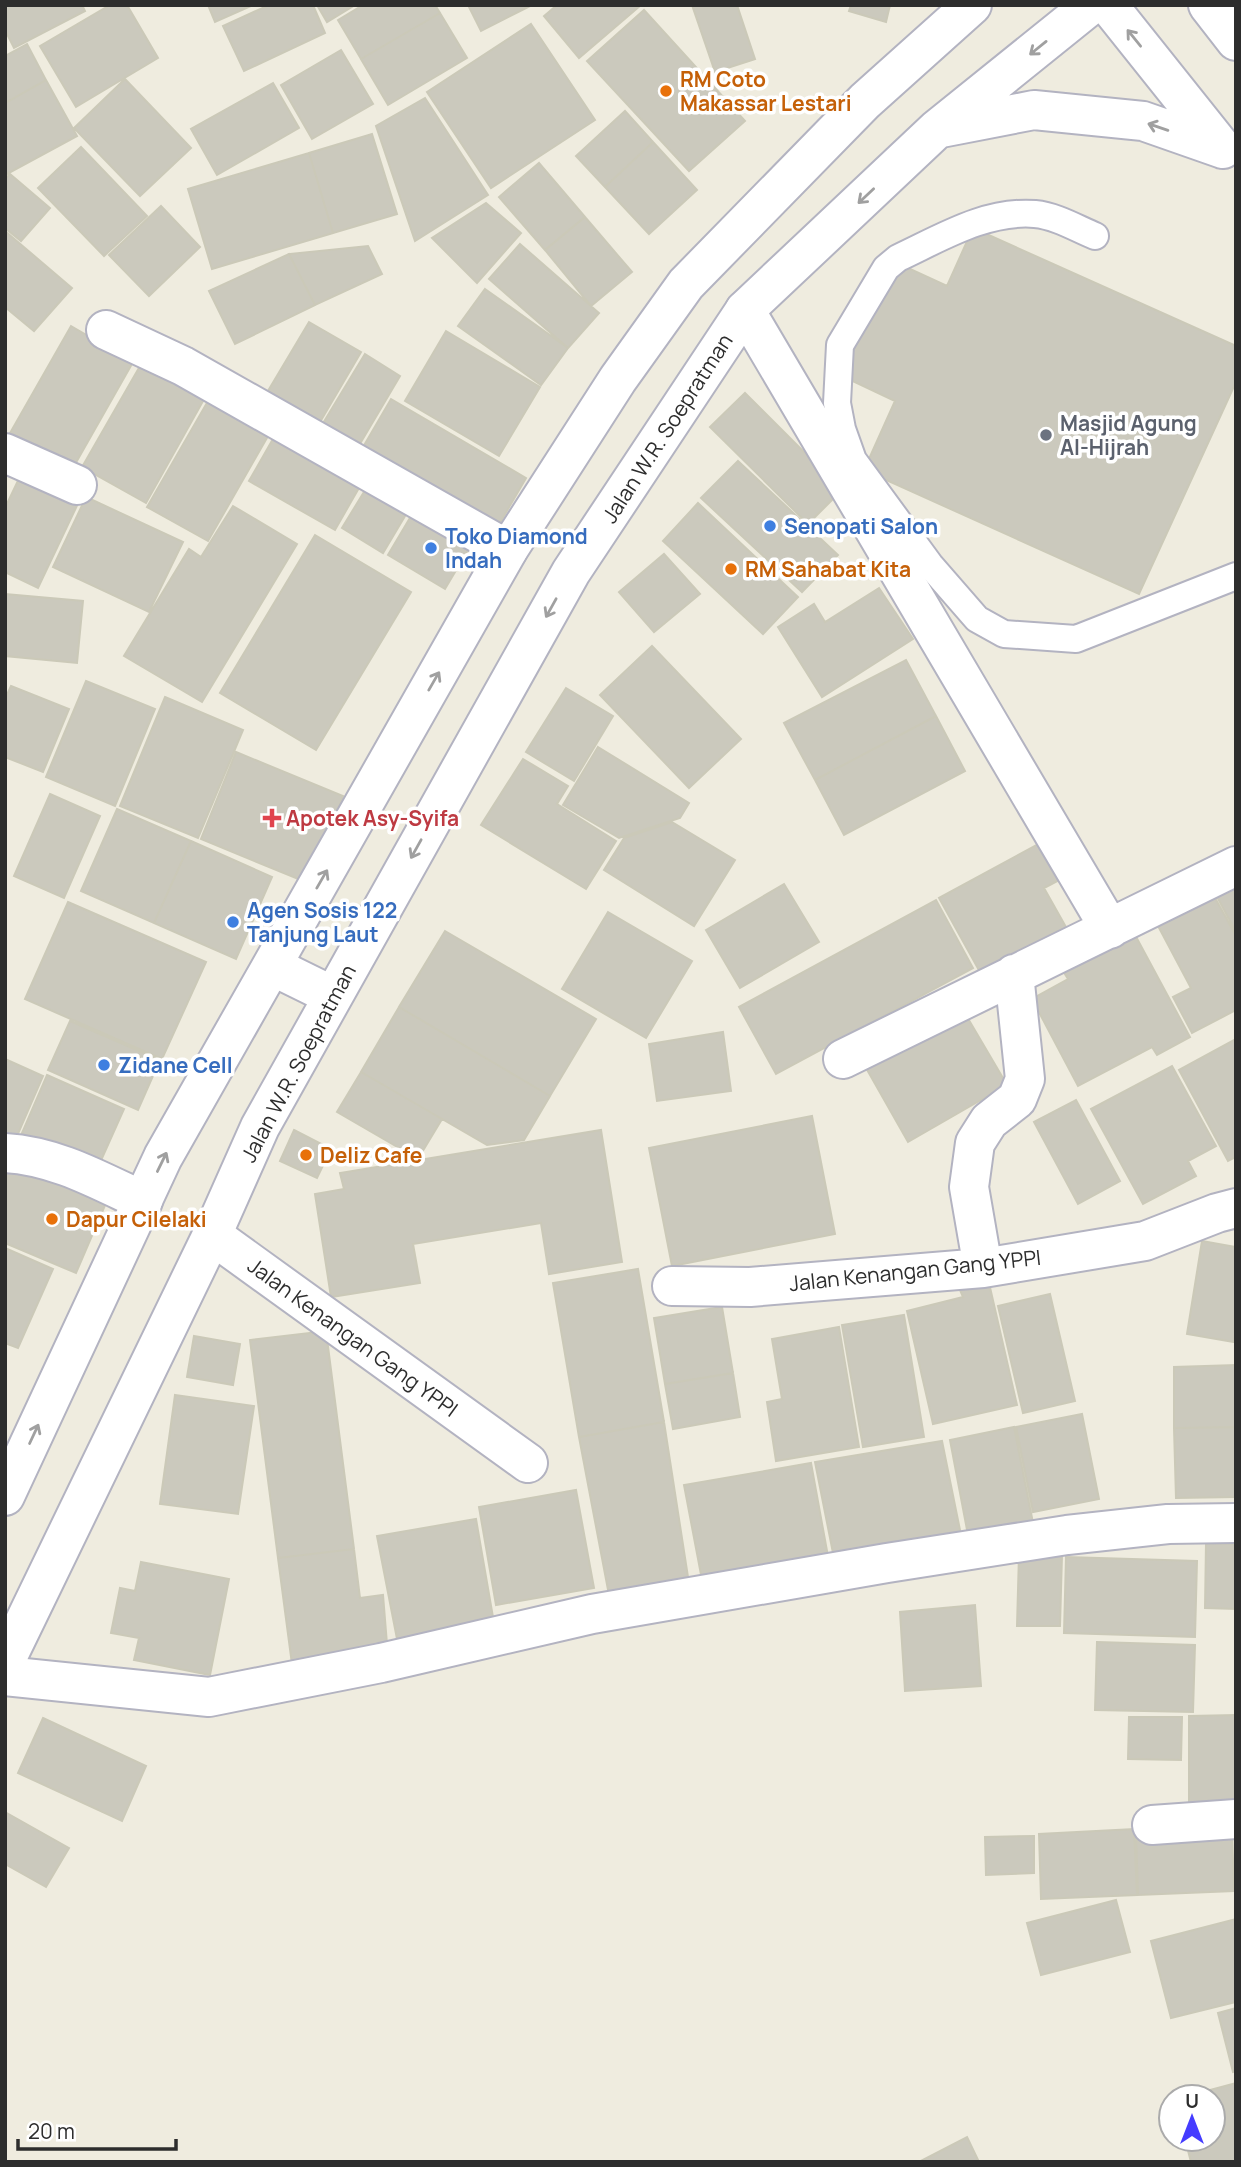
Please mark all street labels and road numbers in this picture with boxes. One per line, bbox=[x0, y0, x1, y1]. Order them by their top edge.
street label: Jalan W.R. Soepratman bbox=[595, 328, 739, 528]
street label: Jalan W.R. Soepratman bbox=[234, 959, 362, 1167]
street label: Jalan Kenangan Gang YPPI bbox=[788, 1243, 1042, 1297]
street label: Jalan Kenangan Gang YPPI bbox=[242, 1251, 464, 1423]

